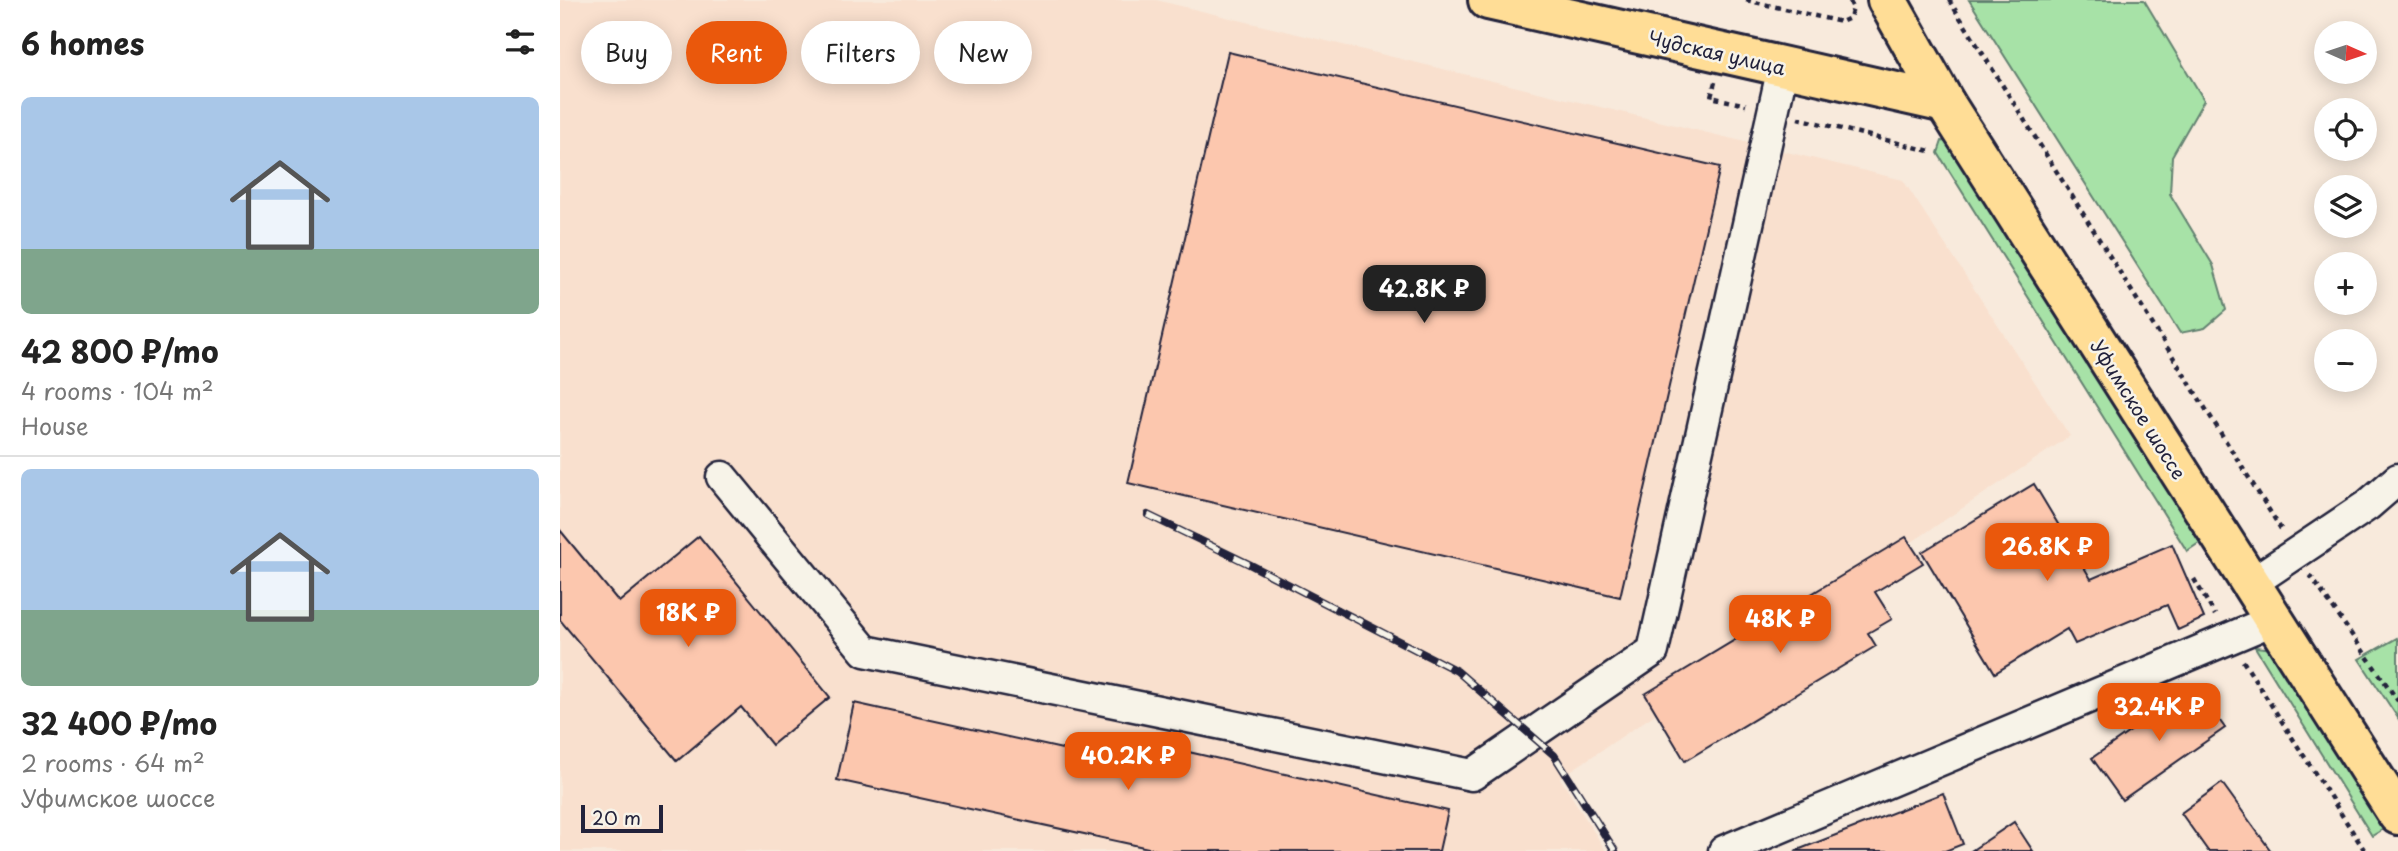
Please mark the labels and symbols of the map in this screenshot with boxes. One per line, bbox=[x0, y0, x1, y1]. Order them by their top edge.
north arrow bbox=[2314, 21, 2376, 84]
street label: Чудская улица bbox=[1646, 23, 1788, 81]
pin: 42.8K ₽ bbox=[1359, 266, 1489, 325]
street label: Уфимское шоссе bbox=[2085, 334, 2193, 484]
pin: 26.8K ₽ bbox=[1982, 524, 2112, 583]
pin: 18K ₽ bbox=[639, 590, 737, 649]
pin: 48K ₽ bbox=[1731, 596, 1829, 655]
pin: 32.4K ₽ bbox=[2094, 684, 2224, 743]
pin: 40.2K ₽ bbox=[1063, 732, 1193, 792]
scale bar bbox=[581, 802, 663, 834]

